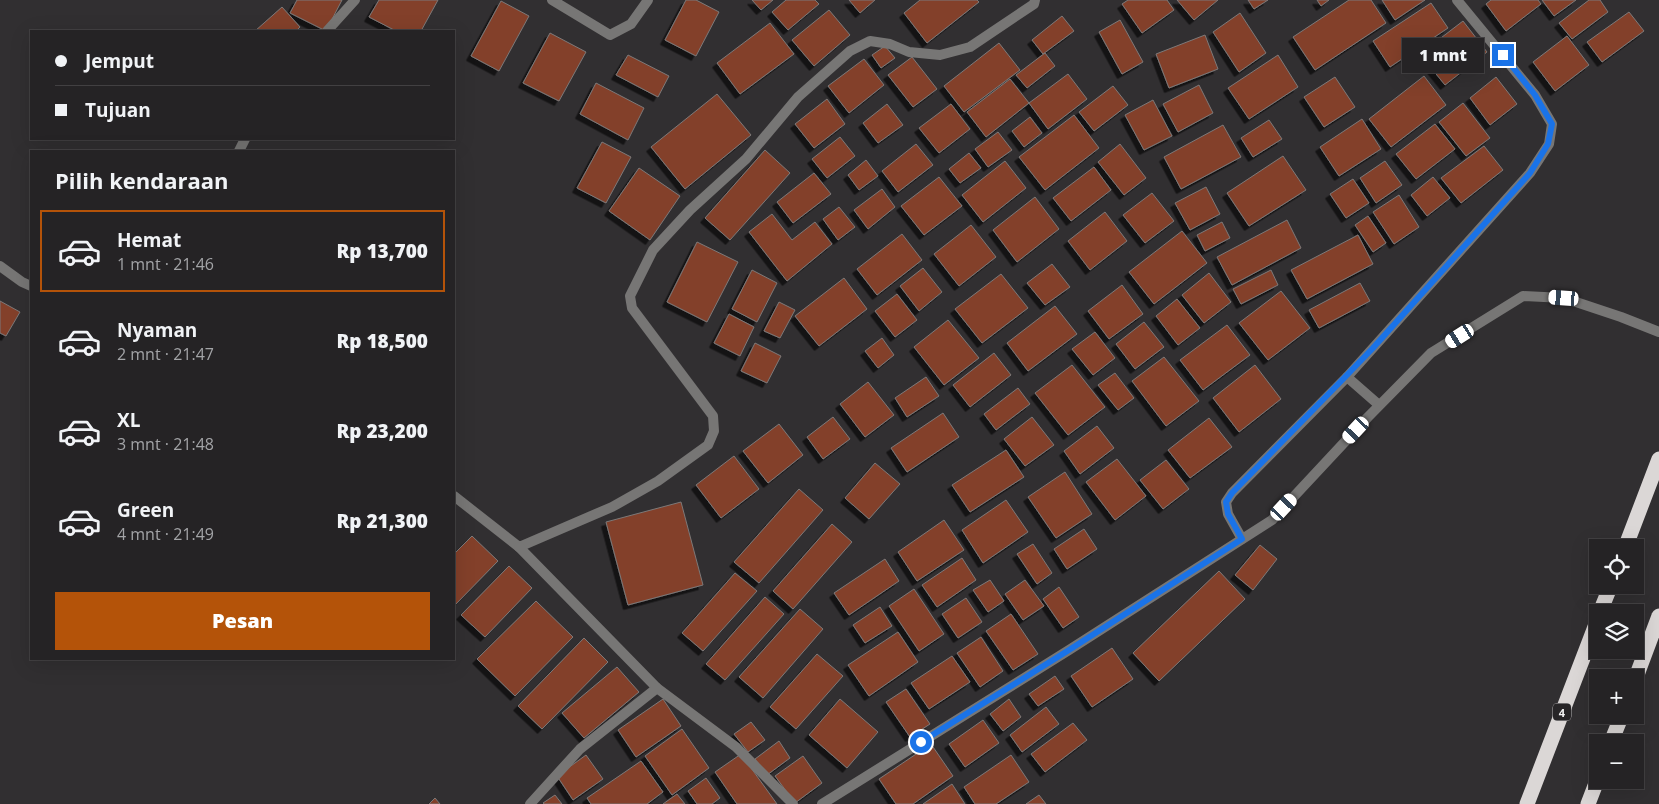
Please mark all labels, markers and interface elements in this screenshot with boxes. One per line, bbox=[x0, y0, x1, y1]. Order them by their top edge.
callout: 1 mnt bbox=[1403, 38, 1486, 72]
text: 1 mnt bbox=[1419, 44, 1467, 66]
route end bbox=[1492, 44, 1514, 66]
text: Jemput bbox=[85, 48, 154, 74]
text: Tujuan bbox=[85, 97, 151, 123]
text: Pilih kendaraan bbox=[55, 165, 228, 195]
text: Hemat bbox=[117, 227, 181, 253]
icon: car bbox=[57, 229, 102, 274]
text: Rp 13,700 bbox=[336, 238, 428, 264]
text: 1 mnt · 21:46 bbox=[117, 253, 214, 275]
car bbox=[1548, 289, 1579, 307]
text: Nyaman bbox=[117, 317, 197, 343]
icon: car bbox=[57, 319, 102, 364]
car bbox=[1443, 322, 1476, 350]
text: Rp 18,500 bbox=[336, 328, 428, 354]
text: 2 mnt · 21:47 bbox=[117, 343, 214, 365]
text: XL bbox=[117, 407, 140, 433]
icon: car bbox=[57, 409, 102, 454]
car bbox=[1340, 414, 1371, 446]
text: Rp 23,200 bbox=[336, 418, 428, 444]
text: 3 mnt · 21:48 bbox=[117, 433, 214, 455]
car bbox=[1268, 491, 1299, 523]
text: Green bbox=[117, 497, 174, 523]
icon: car bbox=[57, 499, 102, 544]
text: Rp 21,300 bbox=[336, 508, 428, 534]
text: 4 mnt · 21:49 bbox=[117, 523, 214, 545]
map controls bbox=[1589, 539, 1644, 789]
button: locate bbox=[1589, 539, 1644, 594]
button: Pesan bbox=[55, 592, 430, 650]
button: layers bbox=[1589, 604, 1644, 659]
button: + bbox=[1589, 669, 1644, 724]
road number: 4 bbox=[1553, 704, 1571, 720]
route start bbox=[910, 731, 932, 753]
button: − bbox=[1589, 734, 1644, 789]

